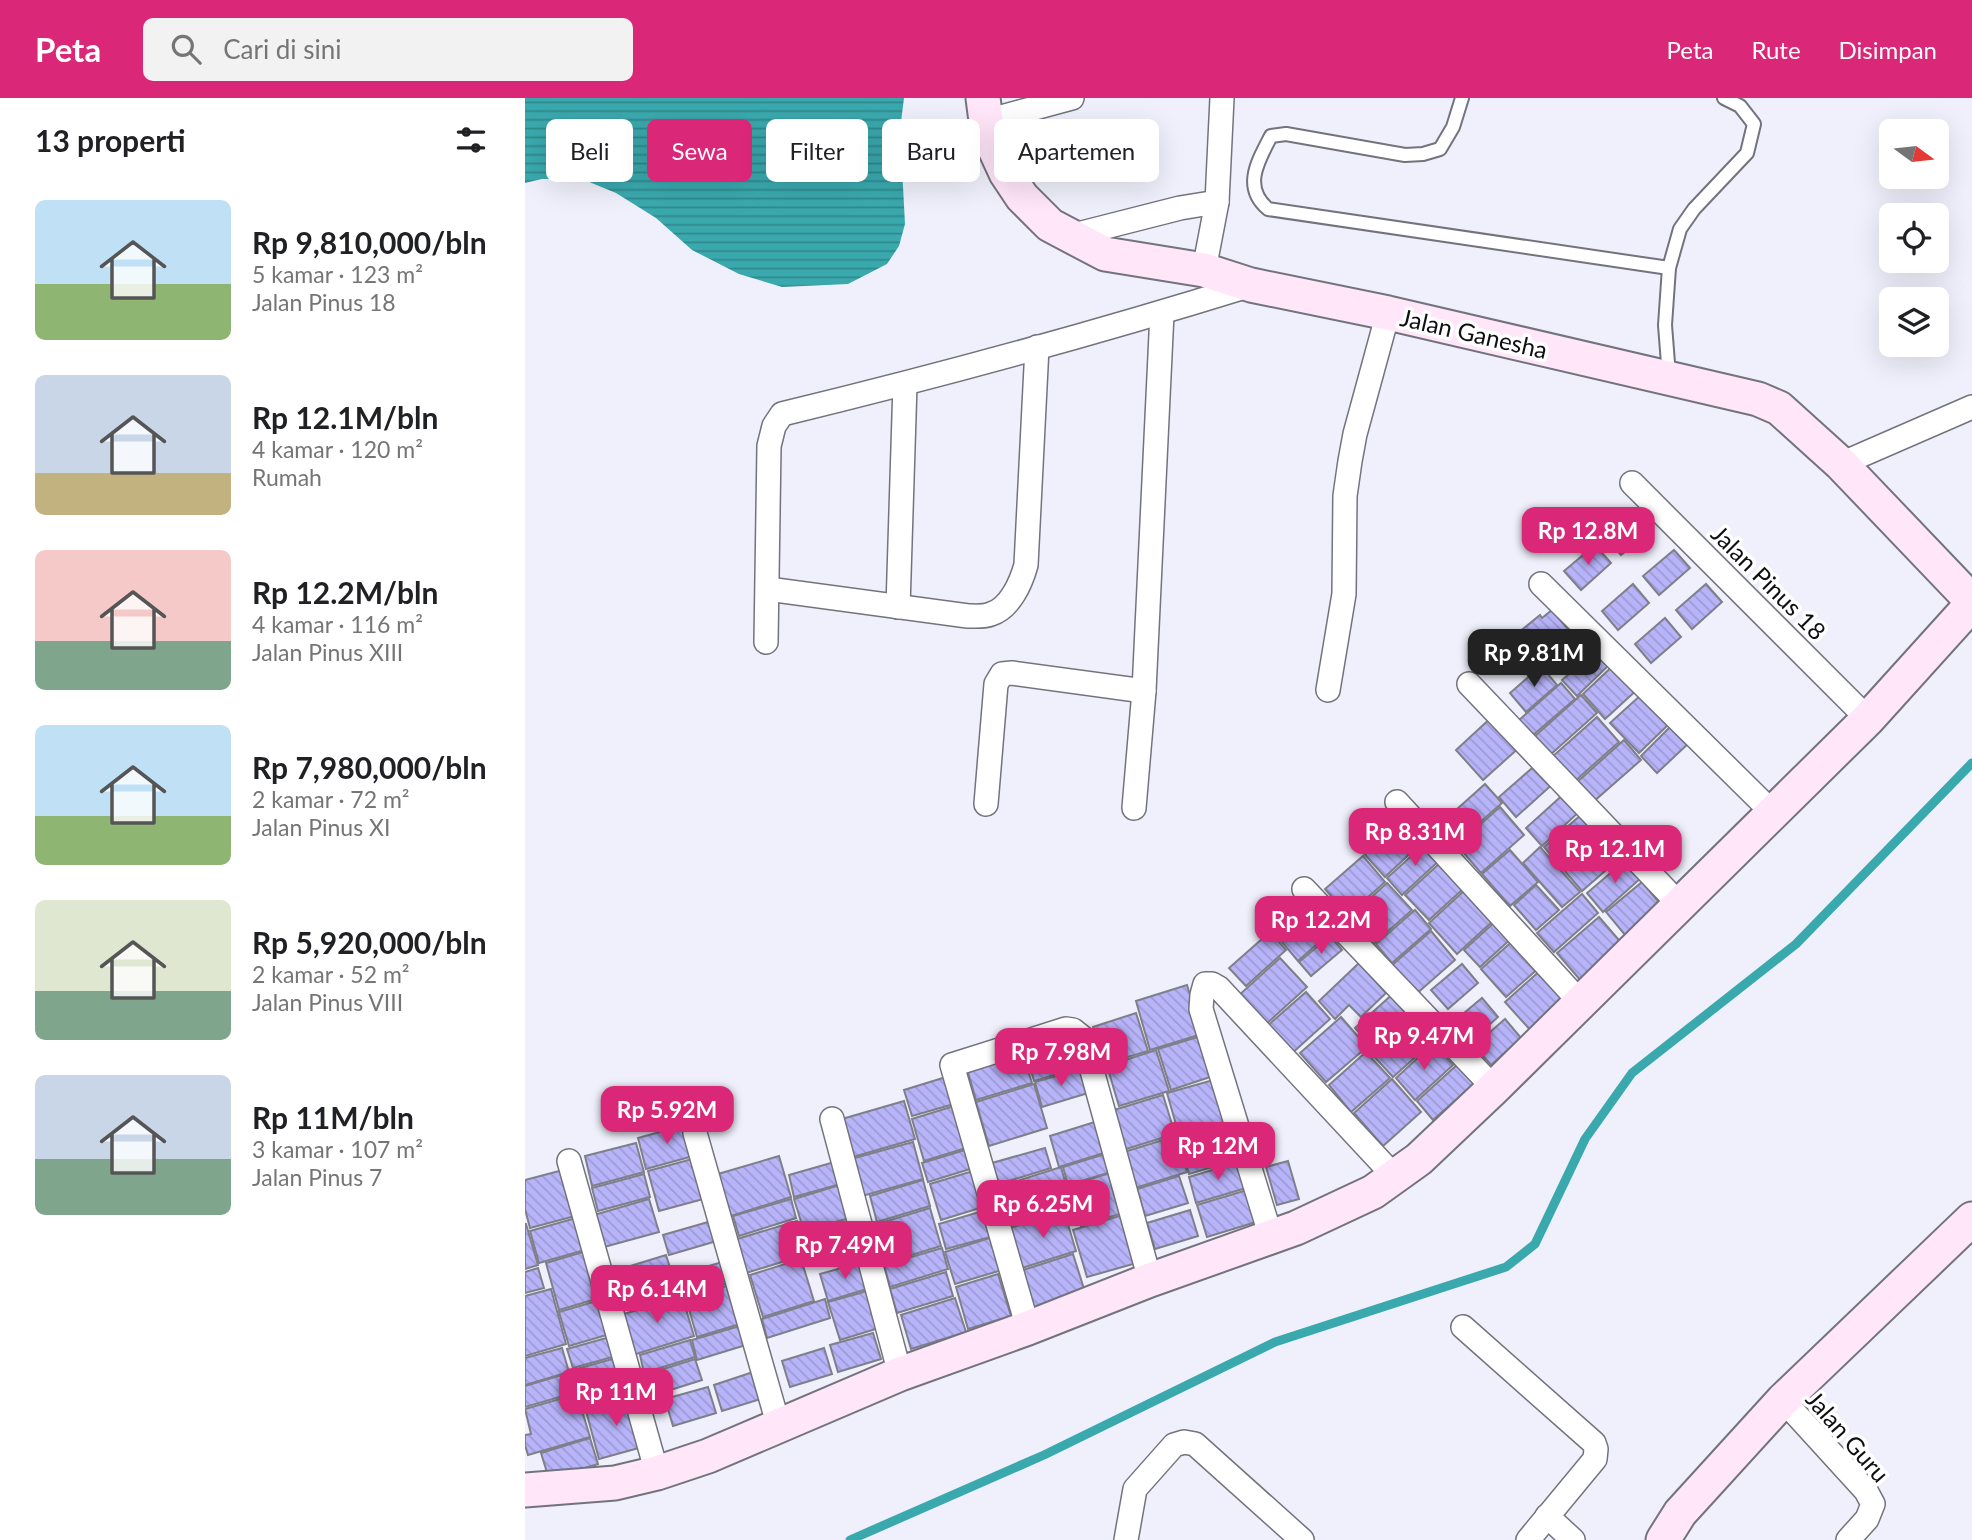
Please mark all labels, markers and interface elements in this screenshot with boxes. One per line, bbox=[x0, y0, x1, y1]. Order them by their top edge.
search box bbox=[143, 18, 633, 81]
text: Peta bbox=[35, 29, 101, 69]
icon: search bbox=[167, 30, 205, 68]
text: Cari di sini bbox=[223, 33, 342, 65]
text: Peta bbox=[1667, 35, 1713, 64]
text: Rute bbox=[1751, 35, 1801, 64]
text: Disimpan bbox=[1839, 35, 1937, 64]
chip: Beli bbox=[546, 119, 633, 182]
chip: Sewa bbox=[647, 119, 752, 182]
chip: Filter bbox=[766, 119, 868, 182]
chip: Baru bbox=[882, 119, 980, 182]
chip: Apartemen bbox=[994, 119, 1159, 182]
north arrow bbox=[1879, 119, 1949, 189]
map controls bbox=[1879, 119, 1949, 357]
icon: filters bbox=[452, 121, 490, 159]
text: 13 properti bbox=[35, 122, 186, 158]
button: locate bbox=[1879, 203, 1949, 273]
text: Rp 9,810,000/bln bbox=[252, 224, 487, 260]
icon: home bbox=[91, 228, 175, 312]
text: 5 kamar · 123 m² bbox=[252, 260, 423, 288]
button: layers bbox=[1879, 287, 1949, 357]
text: Jalan Pinus 18 bbox=[252, 288, 396, 316]
street label: Jalan Ganesha bbox=[1398, 302, 1550, 364]
text: Rp 12.1M/bln bbox=[252, 399, 438, 435]
icon: home bbox=[91, 403, 175, 487]
text: 4 kamar · 120 m² bbox=[252, 435, 423, 463]
text: Rumah bbox=[252, 463, 322, 491]
pin: Rp 12.8M bbox=[1516, 508, 1660, 567]
text: Rp 12.8M bbox=[1538, 516, 1638, 544]
street label: Jalan Pinus 18 bbox=[1706, 519, 1832, 645]
text: Rp 12.2M/bln bbox=[252, 574, 438, 610]
icon: home bbox=[91, 578, 175, 662]
text: 4 kamar · 116 m² bbox=[252, 610, 423, 638]
pin: Rp 9.81M bbox=[1462, 630, 1606, 689]
text: Jalan Pinus XIII bbox=[252, 638, 403, 666]
text: Rp 9.81M bbox=[1484, 638, 1584, 666]
text: Rp 7,980,000/bln bbox=[252, 749, 487, 785]
icon: home bbox=[91, 753, 175, 837]
text: 2 kamar · 72 m² bbox=[252, 785, 410, 813]
pin: Rp 8.31M bbox=[1343, 808, 1487, 868]
text: Jalan Pinus XI bbox=[252, 813, 390, 841]
text: Rp 8.31M bbox=[1365, 817, 1465, 845]
pin: Rp 12.1M bbox=[1543, 826, 1687, 885]
text: Rp 12.1M bbox=[1565, 834, 1665, 862]
pin: Rp 12.2M bbox=[1249, 896, 1393, 956]
text: Rp 12.2M bbox=[1271, 905, 1371, 933]
text: Rp 5,920,000/bln bbox=[252, 924, 487, 960]
icon: home bbox=[91, 928, 175, 1012]
text: 2 kamar · 52 m² bbox=[252, 960, 410, 988]
text: Jalan Pinus VIII bbox=[252, 988, 403, 1016]
pin: Rp 9.47M bbox=[1352, 1012, 1496, 1072]
text: Rp 9.47M bbox=[1374, 1021, 1474, 1049]
pin: Rp 7.98M bbox=[989, 1028, 1133, 1088]
text: Rp 7.98M bbox=[1011, 1037, 1111, 1065]
pin: Rp 5.92M bbox=[595, 1086, 739, 1146]
text: Rp 5.92M bbox=[617, 1095, 717, 1123]
text: Rp 11M/bln bbox=[252, 1099, 414, 1135]
icon: home bbox=[91, 1103, 175, 1187]
pin: Rp 12M bbox=[1161, 1122, 1275, 1182]
text: Rp 12M bbox=[1177, 1131, 1259, 1159]
text: 3 kamar · 107 m² bbox=[252, 1135, 423, 1163]
text: Jalan Pinus 7 bbox=[252, 1163, 382, 1191]
pin: Rp 6.25M bbox=[971, 1180, 1115, 1240]
text: Rp 6.25M bbox=[993, 1189, 1093, 1217]
pin: Rp 7.49M bbox=[773, 1222, 917, 1281]
text: Rp 7.49M bbox=[795, 1230, 895, 1258]
pin: Rp 6.14M bbox=[585, 1266, 729, 1325]
text: Rp 6.14M bbox=[607, 1274, 707, 1302]
pin: Rp 11M bbox=[559, 1368, 673, 1428]
text: Rp 11M bbox=[575, 1377, 657, 1405]
street label: Jalan Guru bbox=[1800, 1384, 1896, 1488]

